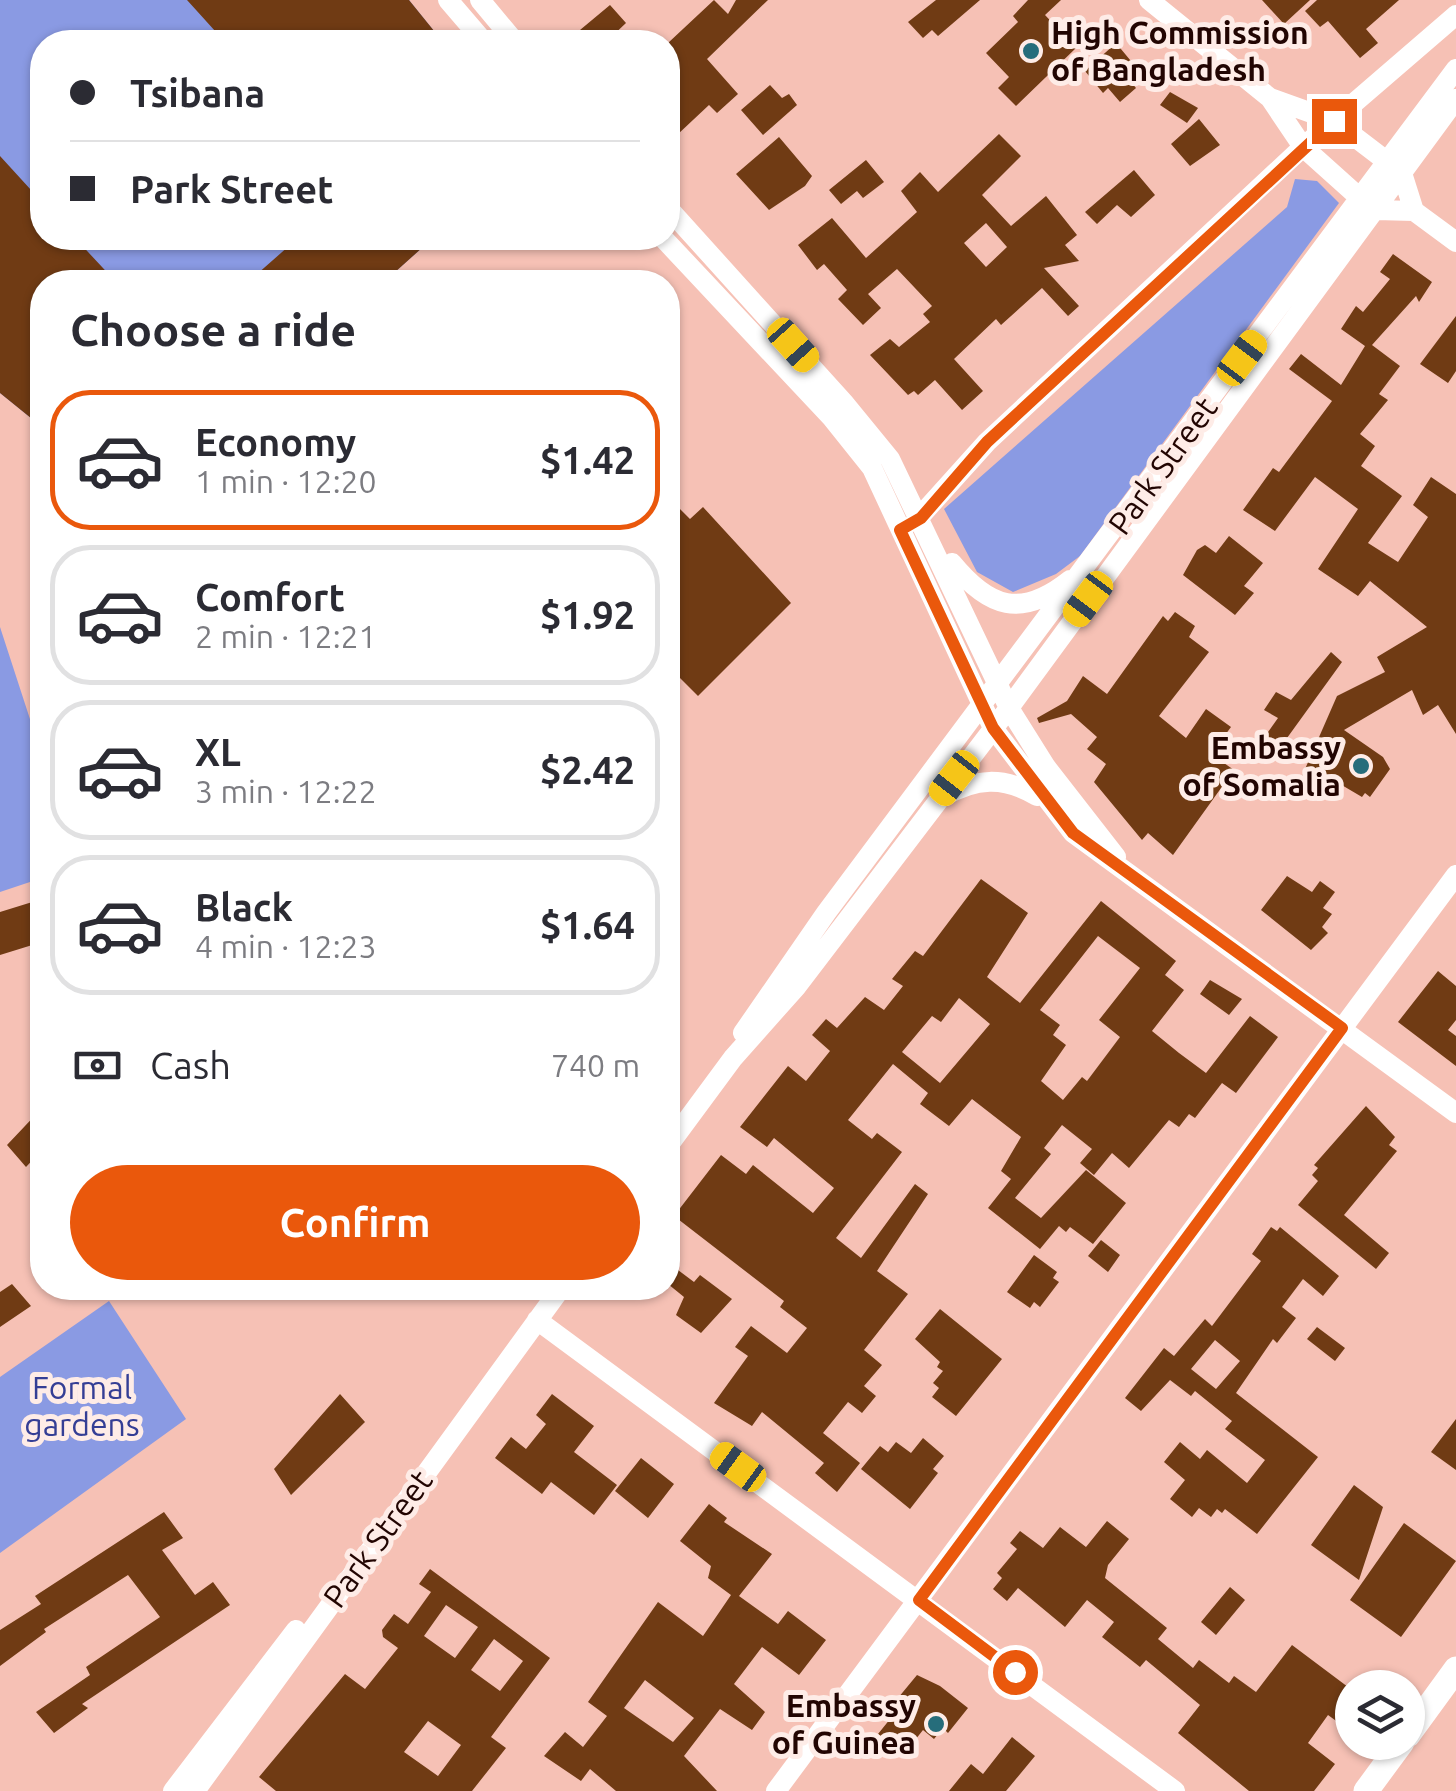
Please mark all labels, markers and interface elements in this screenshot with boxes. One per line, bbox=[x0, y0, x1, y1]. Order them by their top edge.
place label: High Commission of Bangladesh bbox=[1051, 14, 1309, 87]
marker: High Commission of Bangladesh bbox=[1020, 40, 1042, 62]
text: Tsibana bbox=[130, 72, 265, 114]
route end bbox=[1312, 99, 1357, 144]
text: Park Street bbox=[130, 168, 333, 210]
text: Choose a ride bbox=[70, 304, 356, 355]
car bbox=[762, 313, 824, 377]
car bbox=[1212, 325, 1272, 391]
street label: Park Street bbox=[1101, 390, 1224, 541]
icon: car bbox=[75, 415, 165, 505]
text: Economy bbox=[195, 421, 356, 463]
text: $1.42 bbox=[540, 439, 635, 481]
text: 1 min · 12:20 bbox=[195, 463, 377, 499]
car bbox=[1058, 566, 1118, 632]
icon: car bbox=[75, 570, 165, 660]
text: Comfort bbox=[195, 576, 345, 618]
text: $1.92 bbox=[540, 594, 635, 636]
text: 2 min · 12:21 bbox=[195, 618, 377, 654]
icon: car bbox=[75, 725, 165, 815]
place label: Embassy of Somalia bbox=[1183, 729, 1341, 802]
text: XL bbox=[195, 731, 241, 773]
car bbox=[924, 745, 984, 811]
text: $2.42 bbox=[540, 749, 635, 791]
marker: Embassy of Somalia bbox=[1350, 755, 1372, 777]
text: 3 min · 12:22 bbox=[195, 773, 377, 809]
icon: car bbox=[75, 880, 165, 970]
text: Black bbox=[195, 886, 293, 928]
text: $1.64 bbox=[540, 904, 635, 946]
text: 4 min · 12:23 bbox=[195, 928, 377, 964]
icon: cash bbox=[70, 1038, 125, 1093]
text: Cash bbox=[150, 1044, 231, 1086]
text: 740 m bbox=[551, 1047, 640, 1083]
button: Confirm bbox=[70, 1165, 640, 1280]
park label: Formal gardens bbox=[24, 1369, 140, 1442]
car bbox=[705, 1437, 771, 1497]
street label: Park Street bbox=[316, 1463, 439, 1614]
route start bbox=[993, 1650, 1038, 1695]
map controls bbox=[1335, 1670, 1425, 1760]
button: layers bbox=[1335, 1670, 1425, 1760]
place label: Embassy of Guinea bbox=[772, 1687, 916, 1760]
marker: Embassy of Guinea bbox=[925, 1713, 947, 1735]

